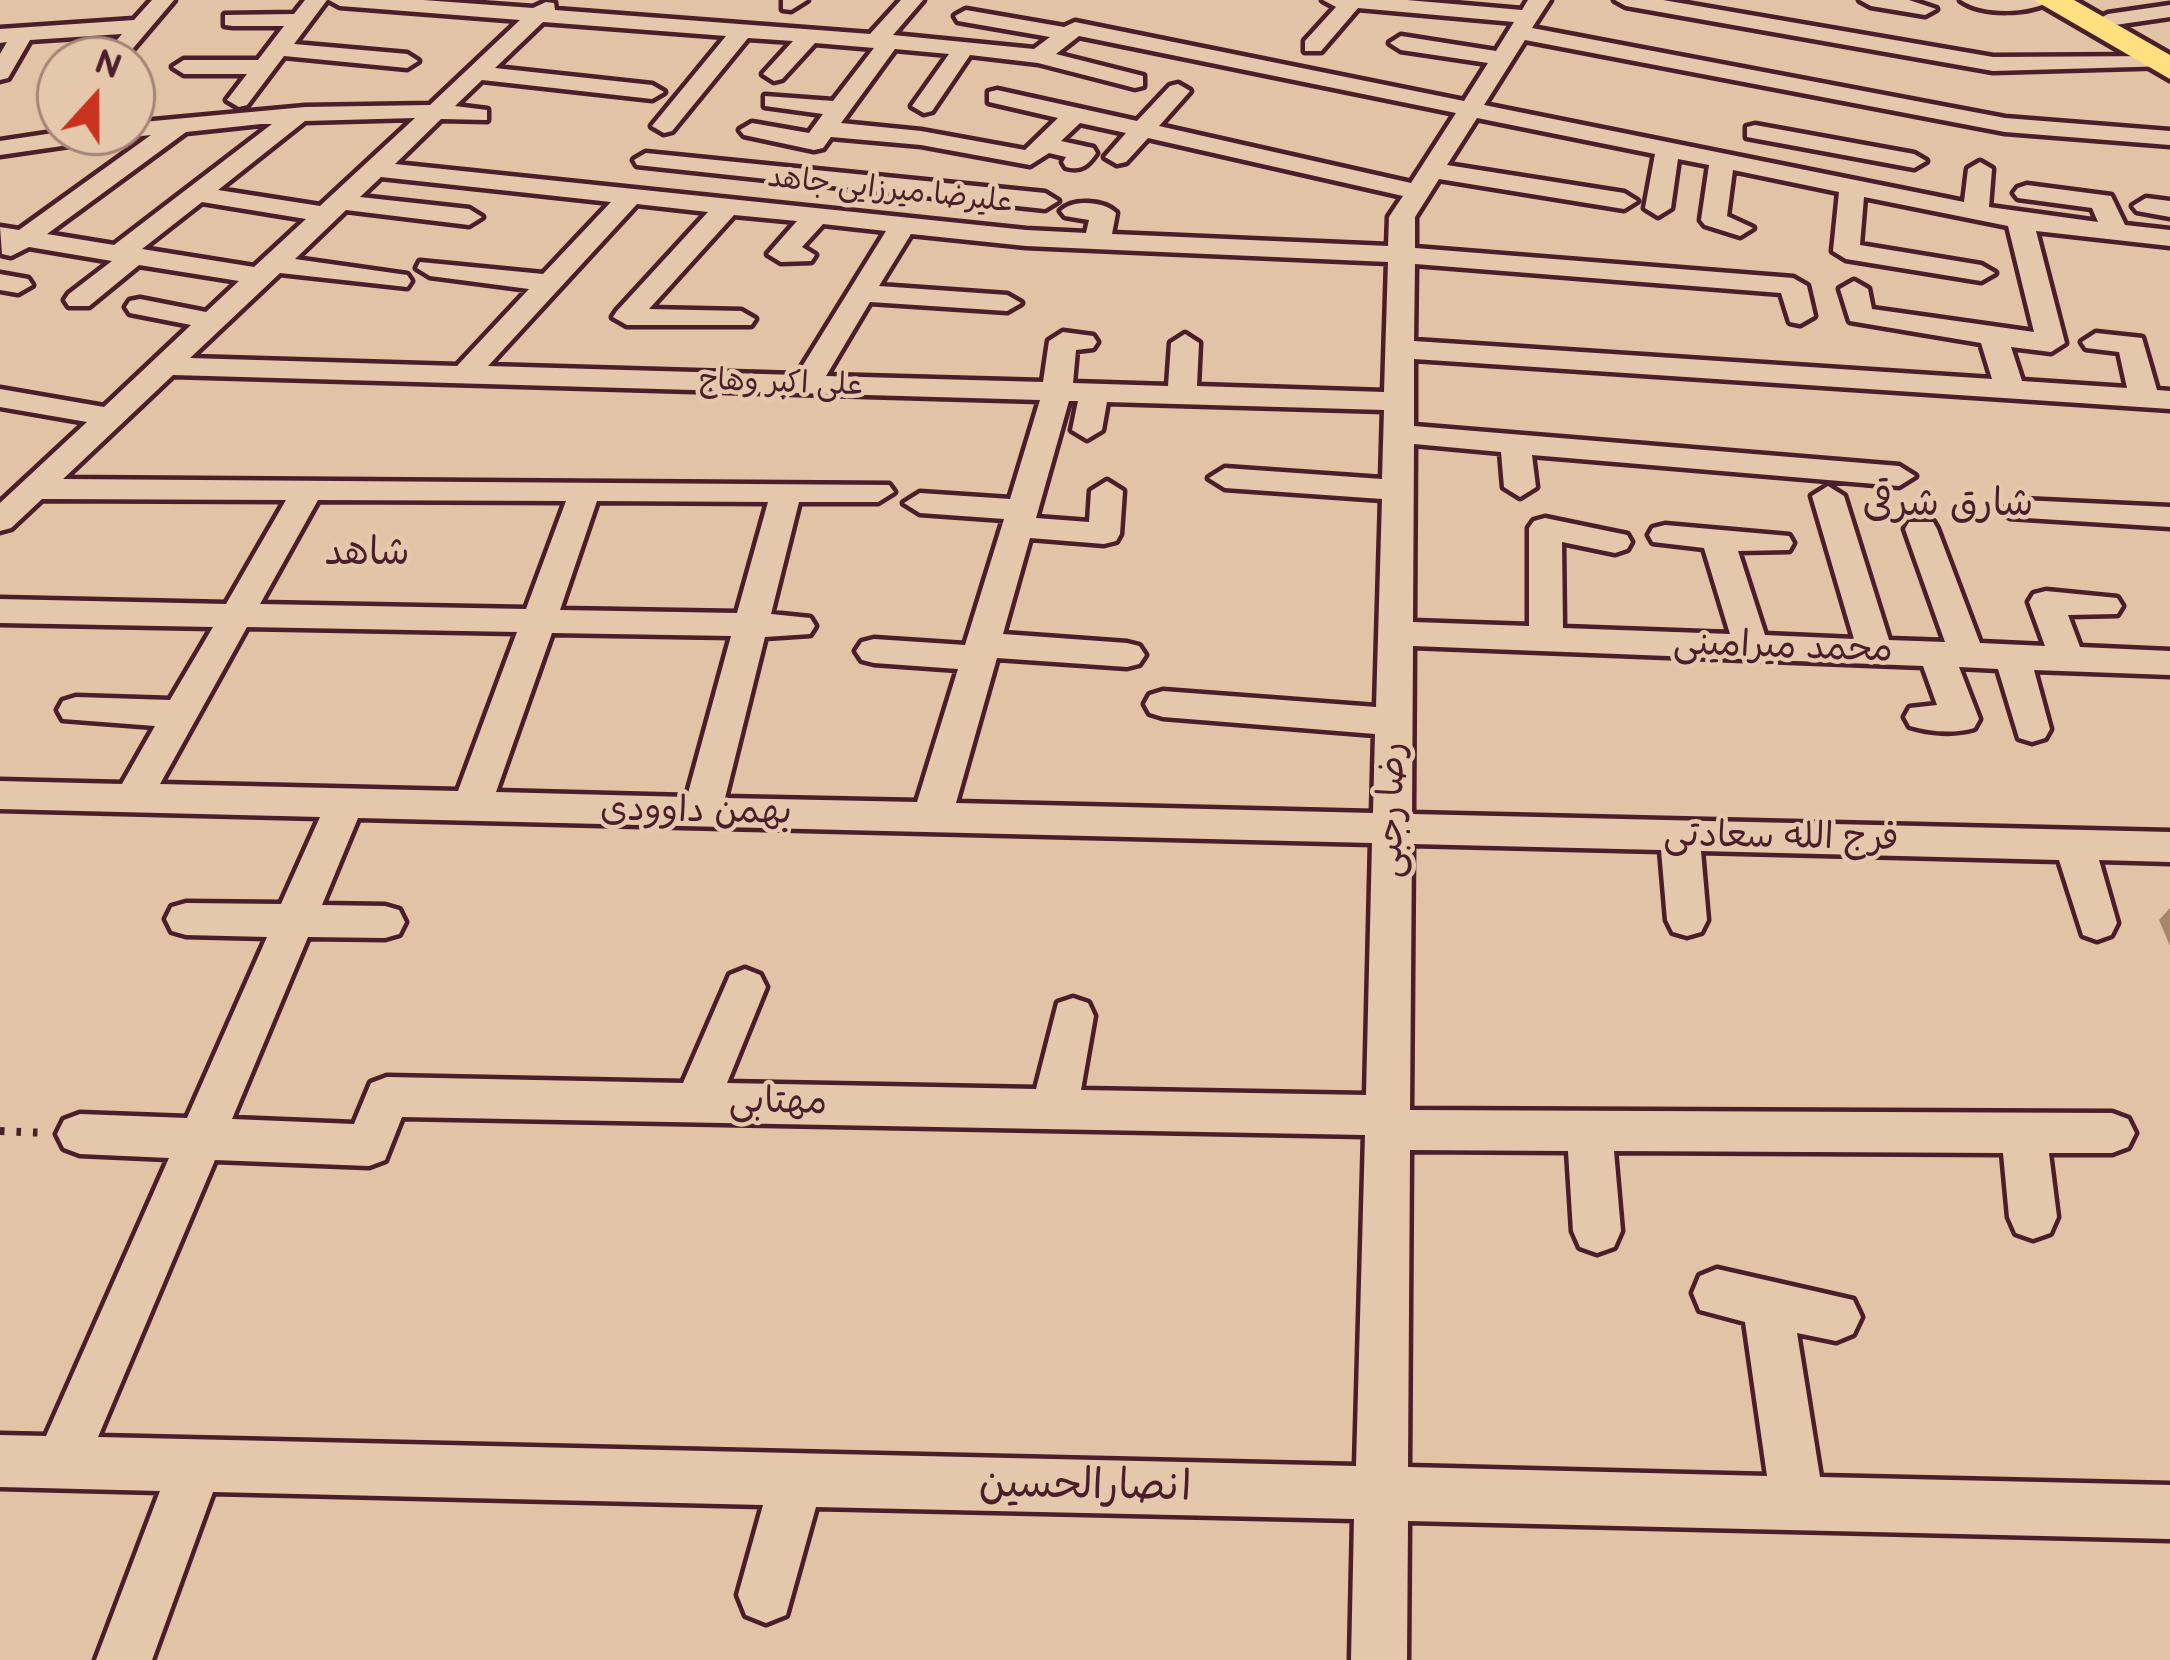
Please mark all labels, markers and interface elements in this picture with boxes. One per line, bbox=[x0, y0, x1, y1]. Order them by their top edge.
north arrow bbox=[36, 36, 156, 156]
text: N bbox=[89, 42, 127, 88]
street label: علیرضا میرزایی جاهد bbox=[766, 160, 1014, 222]
street label: علی اکبر وهاج bbox=[698, 363, 864, 405]
district label: شارق شرقی bbox=[1863, 482, 2033, 528]
district label: شاهد bbox=[324, 531, 410, 577]
street label: محمد میرامینی bbox=[1672, 623, 1894, 673]
street label: رضا رجبی bbox=[1370, 742, 1416, 878]
street label: بهمن داوودی bbox=[600, 789, 792, 835]
street label: فرج الله سعادتی bbox=[1663, 814, 1899, 862]
street label: مهتابی bbox=[729, 1081, 827, 1125]
street label: انصارالحسین bbox=[978, 1460, 1192, 1514]

